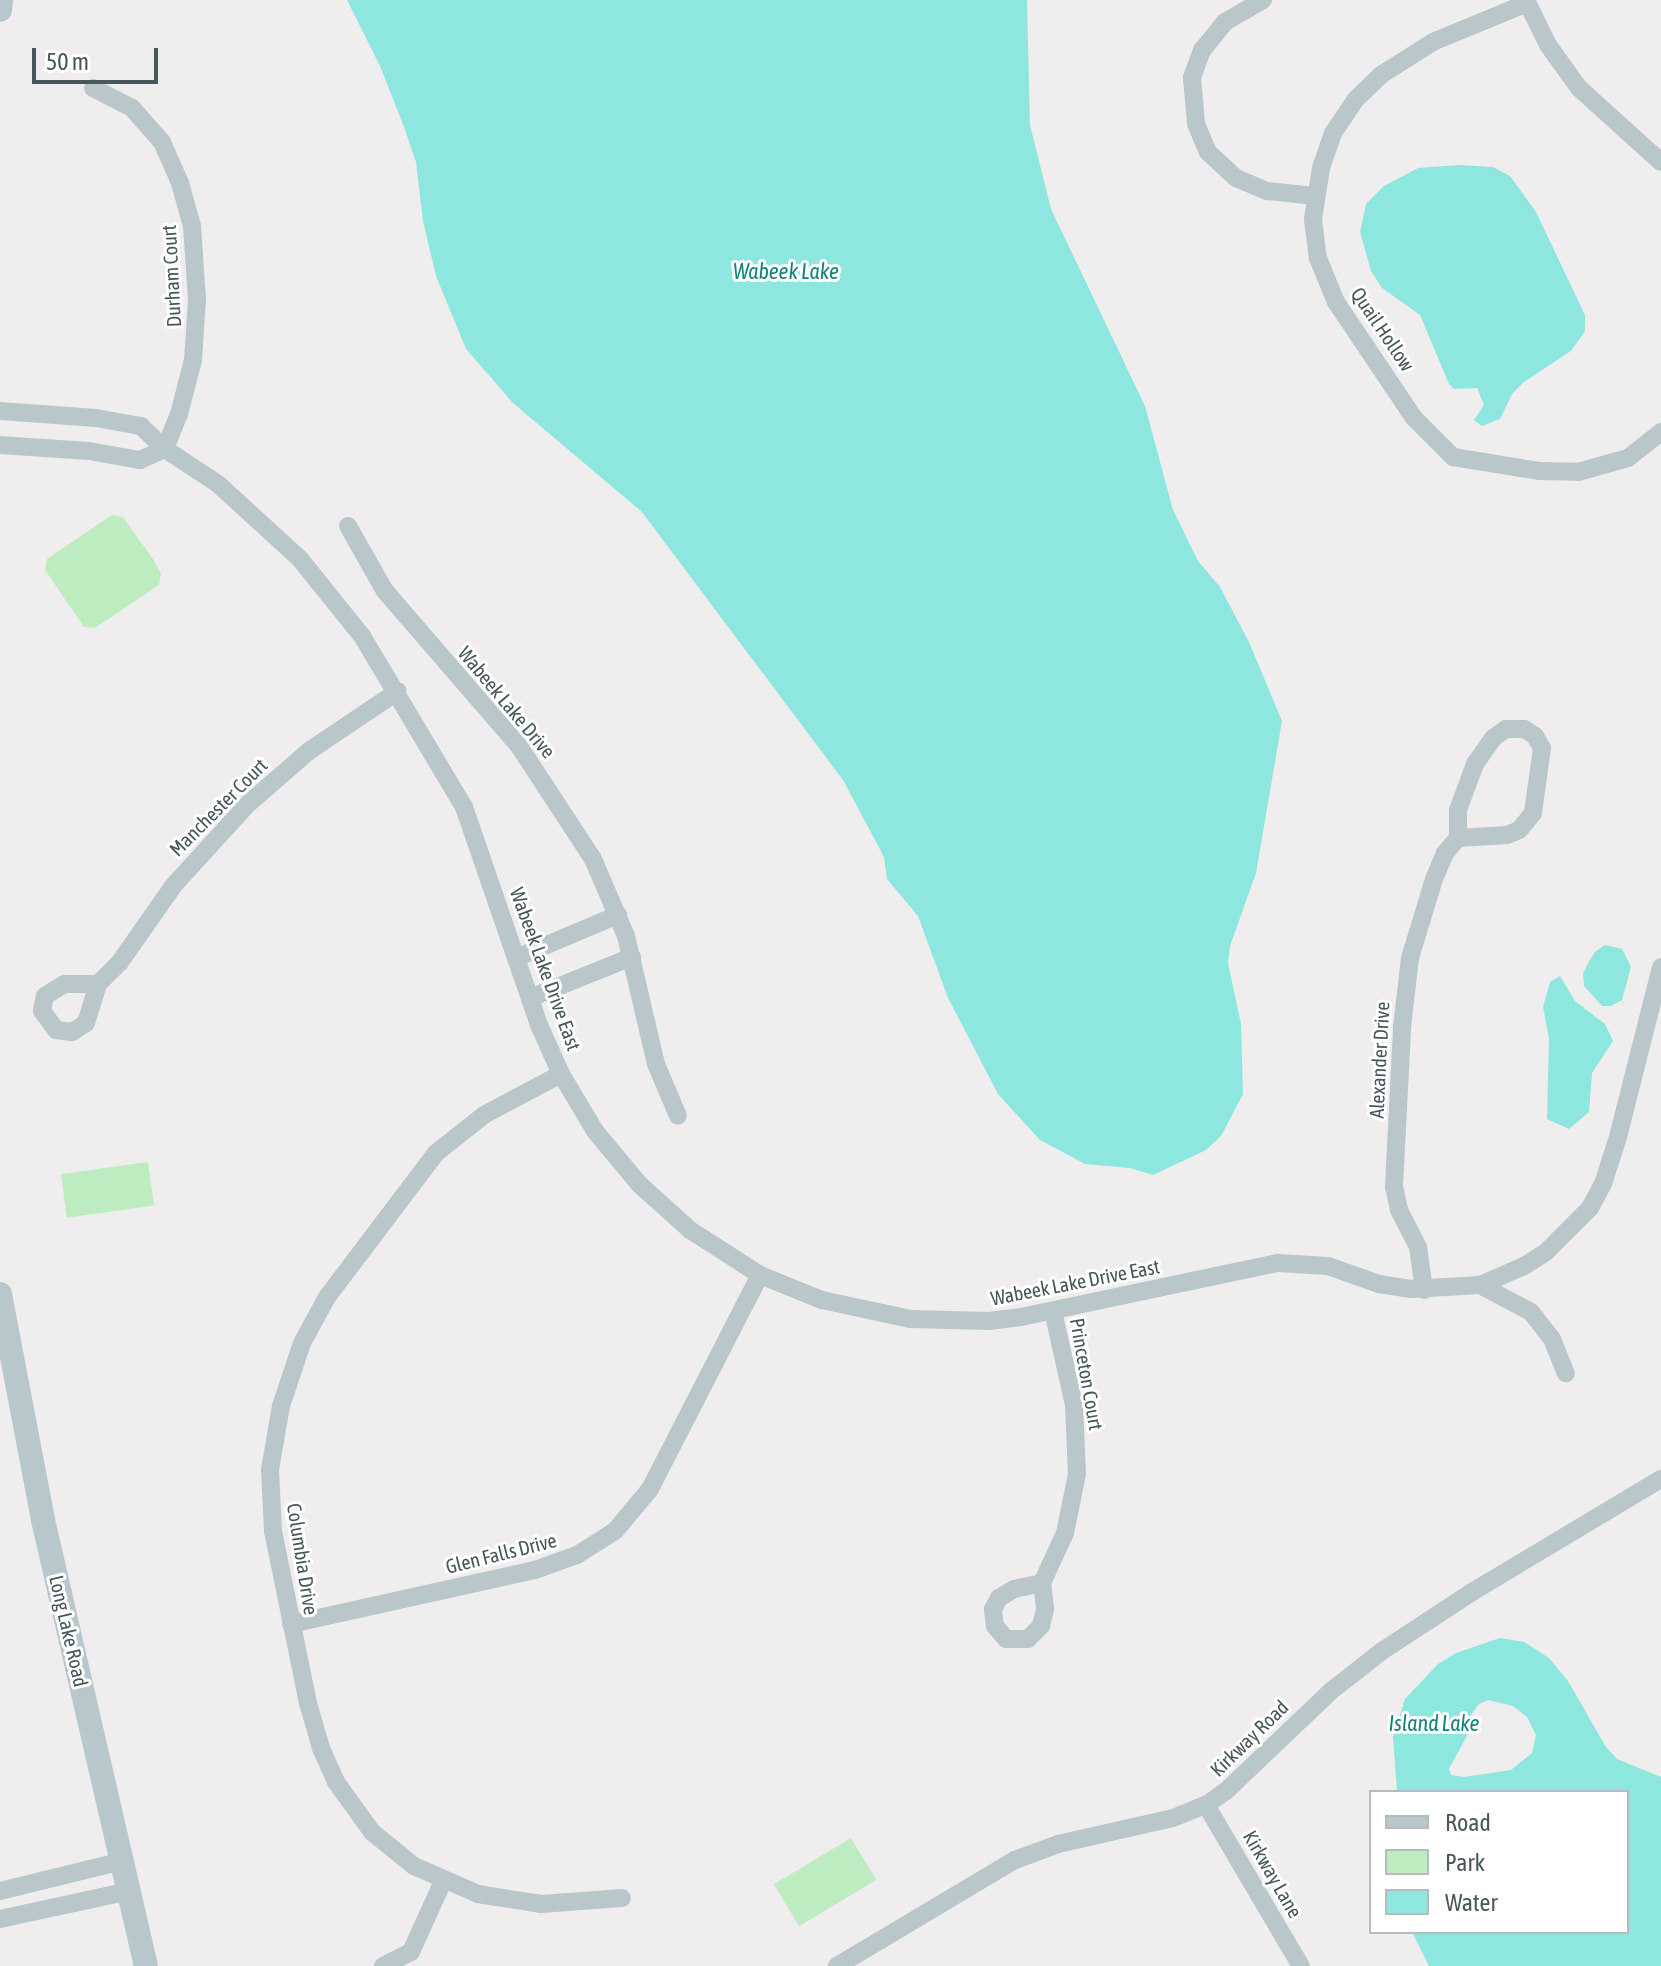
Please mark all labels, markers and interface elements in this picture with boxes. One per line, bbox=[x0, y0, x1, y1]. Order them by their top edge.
scale bar bbox=[36, 32, 162, 82]
text: 50 m bbox=[46, 48, 89, 75]
street label: Durham Court bbox=[156, 224, 186, 328]
water label: Wabeek Lake bbox=[733, 259, 839, 285]
street label: Quail Hollow bbox=[1346, 283, 1420, 375]
street label: Wabeek Lake Drive bbox=[453, 641, 561, 763]
street label: Manchester Court bbox=[164, 753, 272, 861]
street label: Wabeek Lake Drive East bbox=[505, 884, 587, 1054]
street label: Alexander Drive bbox=[1364, 1001, 1394, 1119]
street label: Wabeek Lake Drive East bbox=[988, 1254, 1162, 1310]
street label: Princeton Court bbox=[1065, 1316, 1109, 1432]
street label: Columbia Drive bbox=[282, 1501, 324, 1617]
street label: Glen Falls Drive bbox=[443, 1528, 559, 1578]
street label: Long Lake Road bbox=[45, 1573, 93, 1689]
street label: Kirkway Road bbox=[1205, 1695, 1293, 1781]
water label: Island Lake bbox=[1388, 1711, 1480, 1737]
legend bbox=[1369, 1790, 1629, 1934]
text: Road bbox=[1445, 1809, 1491, 1836]
street label: Kirkway Lane bbox=[1238, 1826, 1308, 1922]
text: Park bbox=[1445, 1849, 1485, 1876]
text: Water bbox=[1445, 1889, 1498, 1916]

